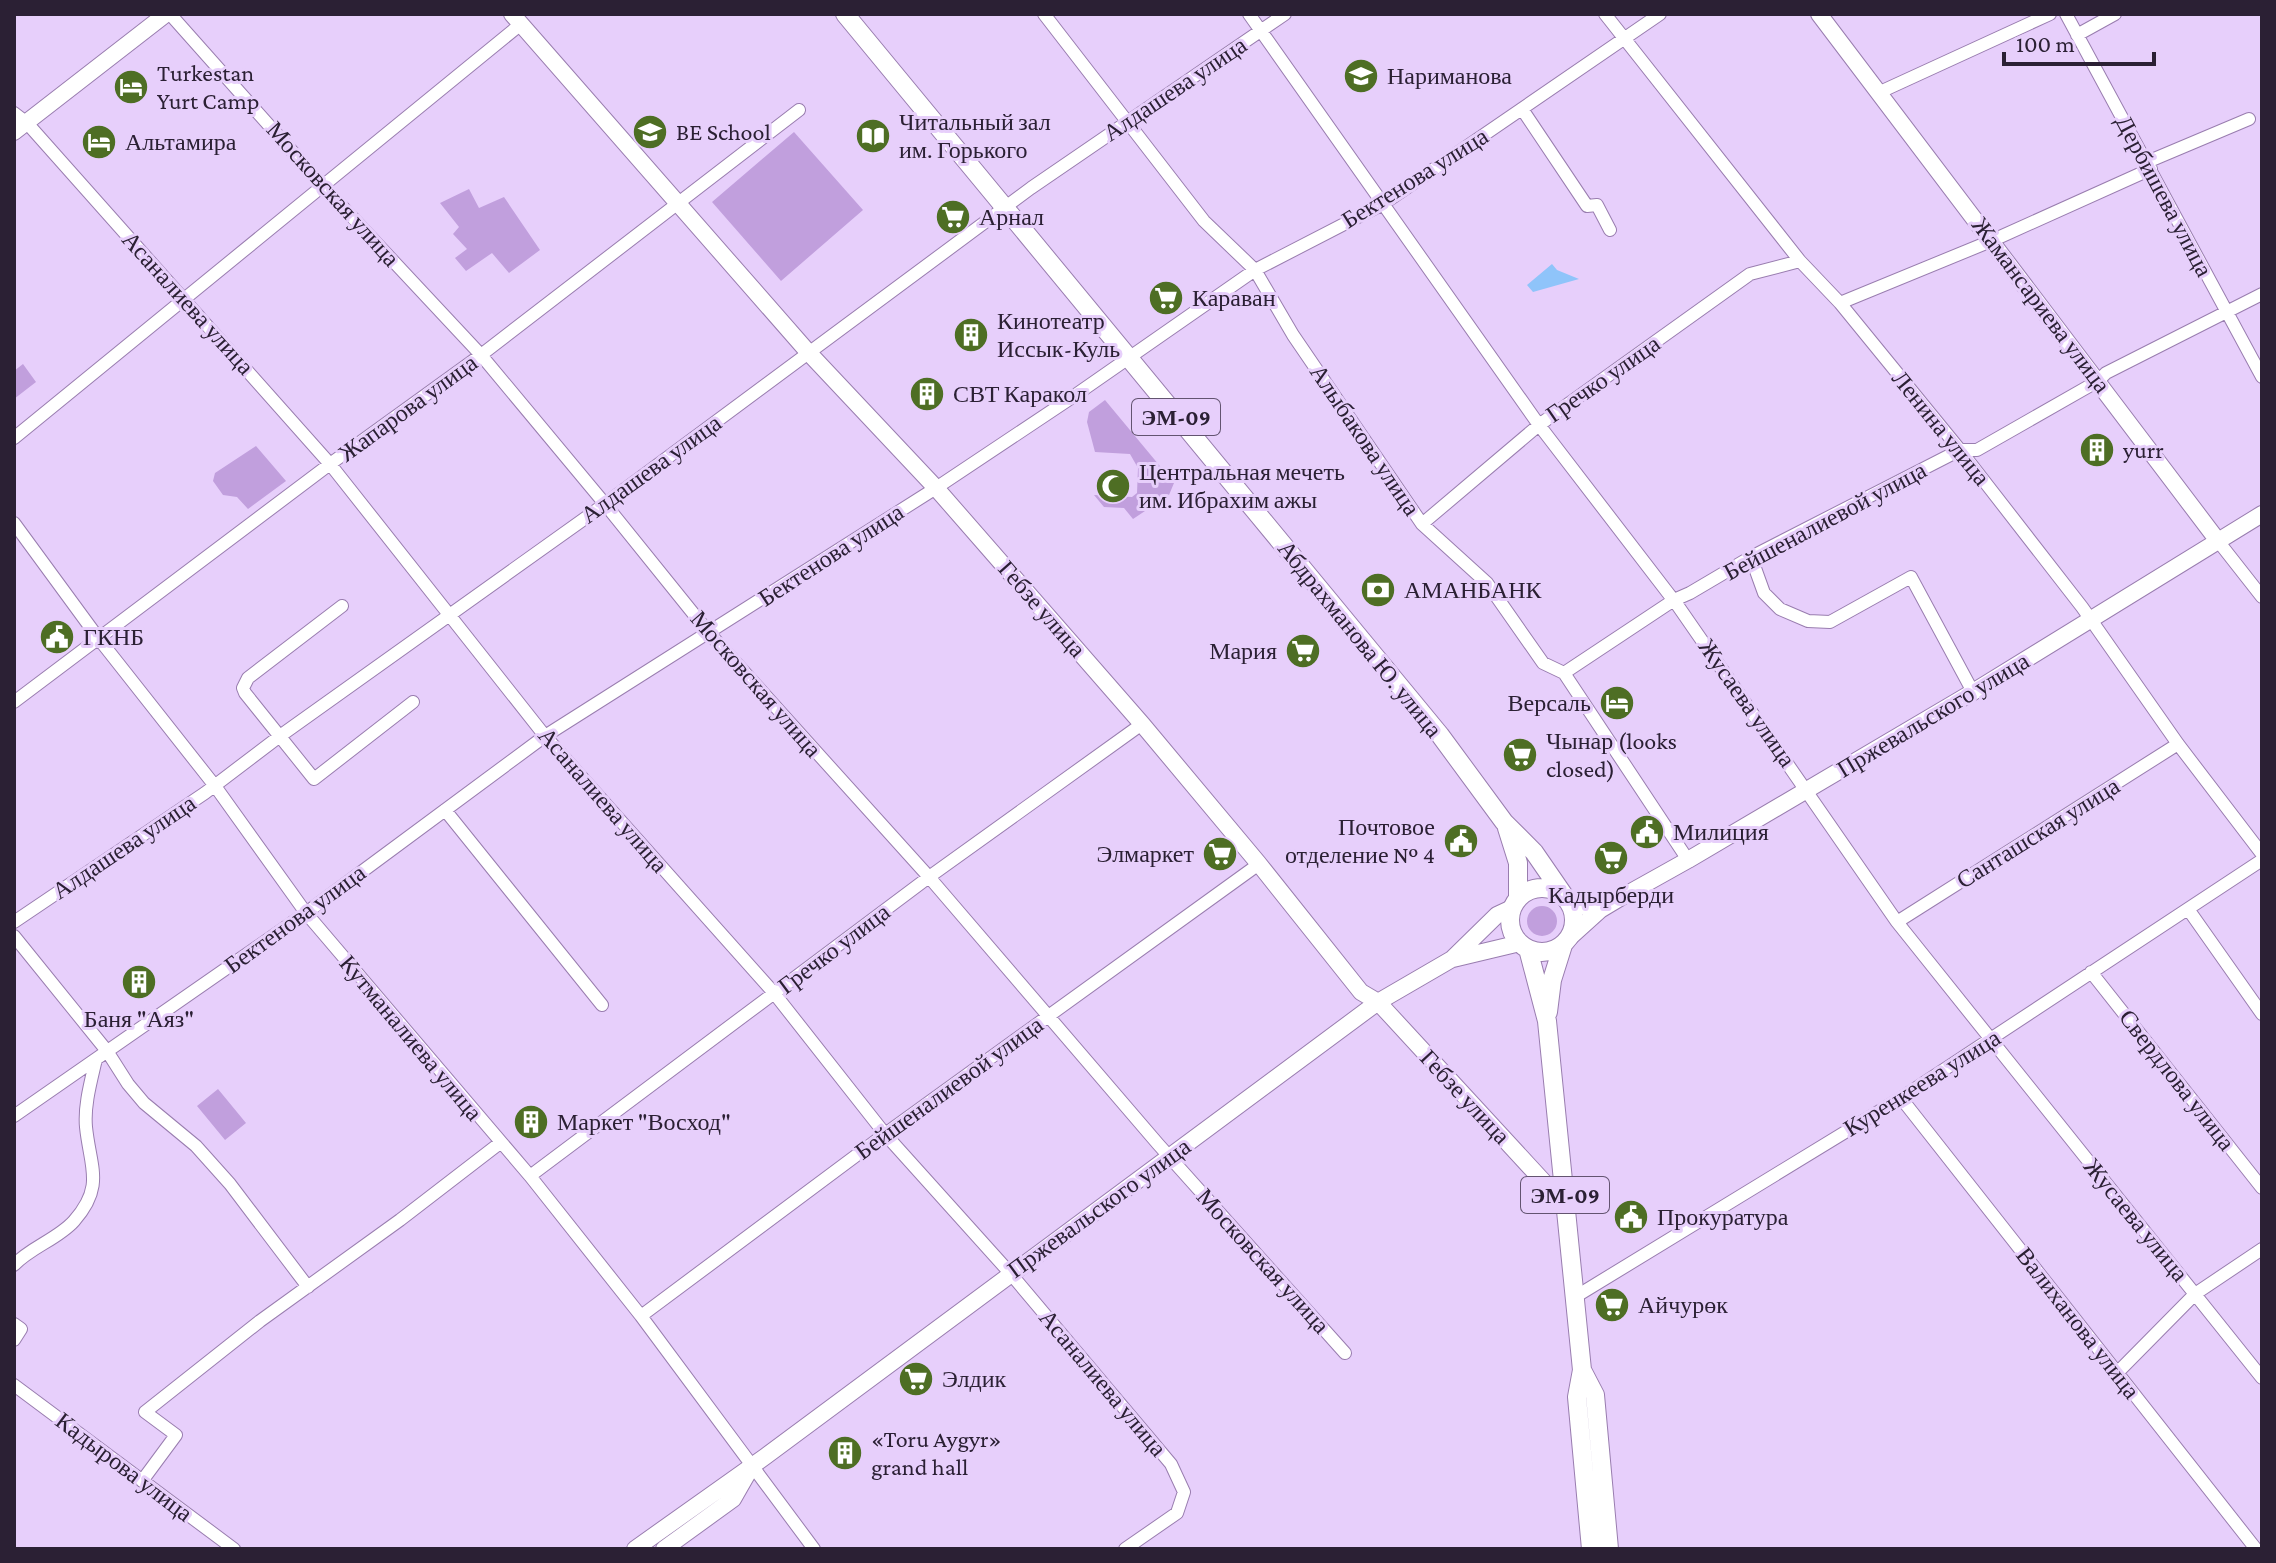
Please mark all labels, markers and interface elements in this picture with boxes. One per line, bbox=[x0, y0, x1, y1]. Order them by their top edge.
scale bar bbox=[2004, 16, 2154, 66]
text: 100 m bbox=[2016, 30, 2075, 57]
street label: Алдашева улица bbox=[1098, 31, 1252, 146]
school or university icon: Нариманова bbox=[1342, 57, 1380, 95]
place label: Turkestan Yurt Camp bbox=[157, 59, 259, 114]
place label: Нариманова bbox=[1387, 62, 1512, 89]
hotel icon: Turkestan Yurt Camp bbox=[112, 68, 150, 106]
place label: Читальный зал им. Горького bbox=[899, 108, 1051, 163]
street label: Дербишева улица bbox=[2111, 110, 2219, 281]
school or university icon: BE School bbox=[631, 113, 669, 151]
street label: Московская улица bbox=[261, 116, 406, 272]
library icon: Читальный зал им. Горького bbox=[854, 117, 892, 155]
place label: BE School bbox=[676, 118, 771, 145]
street label: Бектенова улица bbox=[1337, 122, 1493, 233]
hotel icon: Альтамира bbox=[80, 123, 118, 161]
place label: Альтамира bbox=[125, 128, 237, 155]
supermarket icon: Арнал bbox=[934, 198, 972, 236]
place label: Арнал bbox=[979, 203, 1044, 230]
street label: Жамансариева улица bbox=[1967, 212, 2116, 398]
street label: Асаналиева улица bbox=[117, 226, 260, 380]
supermarket icon: Караван bbox=[1147, 279, 1185, 317]
place label: Караван bbox=[1192, 284, 1276, 311]
place label: Кинотеатр Иссык-Куль bbox=[997, 307, 1120, 362]
building icon: Кинотеатр Иссык-Куль bbox=[952, 316, 990, 354]
street label: Гречко улица bbox=[1541, 329, 1665, 428]
street label: Жапарова улица bbox=[333, 348, 482, 467]
street label: Алыбакова улица bbox=[1305, 359, 1426, 521]
street label: Ленина улица bbox=[1887, 365, 1996, 491]
building icon: СВТ Каракол bbox=[908, 375, 946, 413]
place label: СВТ Каракол bbox=[953, 380, 1087, 407]
road number: ЭМ-09 bbox=[1132, 399, 1220, 435]
street label: Алдашева улица bbox=[575, 408, 726, 529]
building icon: yurr bbox=[2078, 431, 2116, 469]
place label: yurr bbox=[2122, 436, 2164, 463]
street label: Бейшеналиевой улица bbox=[1719, 456, 1931, 585]
place label: Центральная мечеть им. Ибрахим ажы bbox=[1139, 458, 1345, 513]
mosque icon: Центральная мечеть им. Ибрахим ажы bbox=[1094, 467, 1132, 505]
street label: Бектенова улица bbox=[753, 498, 908, 611]
street label: Абдрахманова Ю. улица bbox=[1273, 535, 1448, 743]
street label: Гебзе улица bbox=[993, 555, 1092, 663]
bank icon: АМАНБАНК bbox=[1359, 571, 1397, 609]
place label: АМАНБАНК bbox=[1404, 576, 1542, 603]
street label: Московская улица bbox=[685, 605, 827, 763]
public building icon: ГКНБ bbox=[38, 618, 76, 656]
place label: ГКНБ bbox=[83, 623, 144, 650]
supermarket icon: Мария bbox=[1284, 632, 1322, 670]
street label: Жусаева улица bbox=[1693, 634, 1802, 772]
place label: Мария bbox=[1209, 637, 1277, 664]
street label: Пржевальского улица bbox=[1832, 646, 2034, 783]
hotel icon: Версаль bbox=[1598, 684, 1636, 722]
place label: Версаль bbox=[1508, 689, 1591, 716]
street label: Асаналиева улица bbox=[533, 722, 674, 878]
place label: Чынар (looks closed) bbox=[1546, 727, 1677, 783]
supermarket icon: Чынар (looks closed) bbox=[1501, 736, 1539, 774]
street label: Санташская улица bbox=[1951, 771, 2124, 894]
street label: Алдашева улица bbox=[47, 789, 201, 904]
place label: Почтовое отделение № 4 bbox=[1285, 813, 1435, 868]
public building icon: Милиция bbox=[1628, 813, 1666, 851]
place label: Милиция bbox=[1673, 818, 1769, 845]
public building icon: Почтовое отделение № 4 bbox=[1442, 822, 1480, 860]
supermarket icon: Элмаркет bbox=[1201, 835, 1239, 873]
supermarket icon: Кадырберди bbox=[1592, 839, 1630, 877]
place label: Элмаркет bbox=[1097, 840, 1195, 867]
street label: Бектенова улица bbox=[219, 858, 371, 979]
place label: Кадырберди bbox=[1548, 881, 1674, 908]
street label: Гречко улица bbox=[773, 898, 895, 999]
street label: Кутманалиева улица bbox=[335, 950, 488, 1126]
building icon: Баня "Аяз" bbox=[120, 963, 158, 1001]
street label: Свердлова улица bbox=[2114, 1004, 2241, 1156]
place label: Баня "Аяз" bbox=[84, 1005, 194, 1032]
street label: Бейшеналиевой улица bbox=[850, 1010, 1048, 1165]
street label: Куренкеева улица bbox=[1838, 1023, 2005, 1142]
street label: Гебзе улица bbox=[1415, 1044, 1516, 1150]
building icon: Маркет "Восход" bbox=[512, 1103, 550, 1141]
place label: Маркет "Восход" bbox=[557, 1108, 731, 1135]
street label: Пржевальского улица bbox=[1002, 1132, 1196, 1283]
street label: Жусаева улица bbox=[2079, 1153, 2194, 1287]
road number: ЭМ-09 bbox=[1521, 1177, 1609, 1213]
street label: Московская улица bbox=[1191, 1183, 1336, 1339]
public building icon: Прокуратура bbox=[1612, 1198, 1650, 1236]
place label: Прокуратура bbox=[1657, 1203, 1789, 1230]
street label: Валиханова улица bbox=[2011, 1242, 2146, 1404]
supermarket icon: Айчурөк bbox=[1593, 1286, 1631, 1324]
place label: Айчурөк bbox=[1638, 1291, 1728, 1318]
street label: Асаналиева улица bbox=[1034, 1304, 1173, 1462]
supermarket icon: Элдик bbox=[897, 1360, 935, 1398]
place label: Элдик bbox=[942, 1365, 1007, 1392]
street label: Кадырова улица bbox=[51, 1406, 198, 1527]
place label: «Toru Aygyr» grand hall bbox=[871, 1425, 1002, 1480]
building icon: «Toru Aygyr» grand hall bbox=[826, 1434, 864, 1472]

